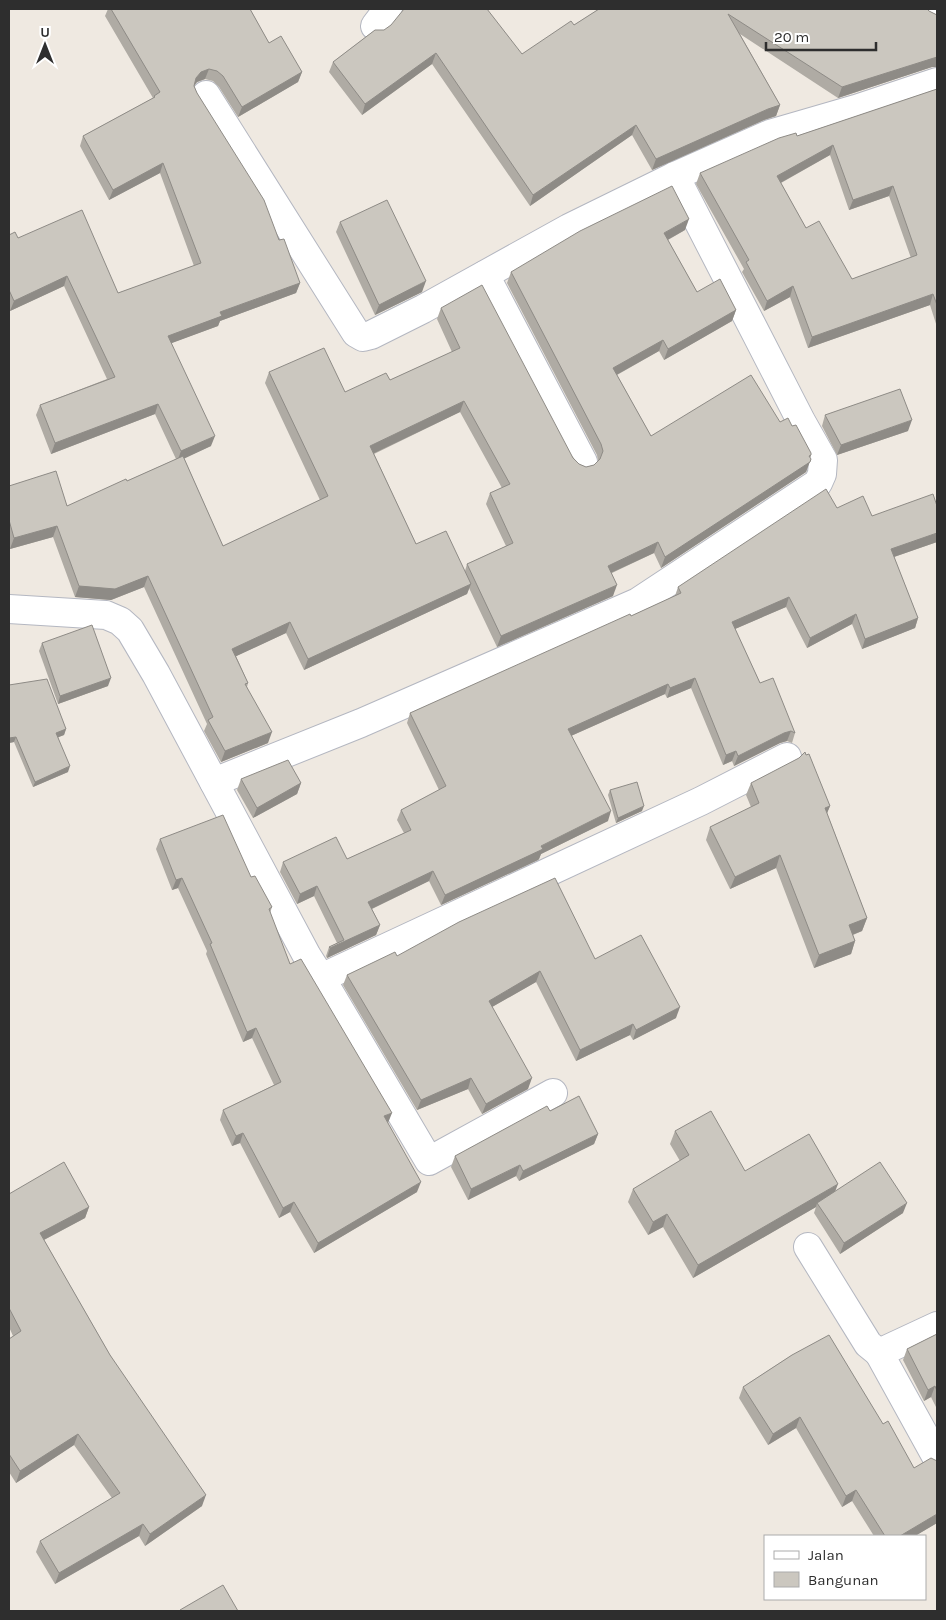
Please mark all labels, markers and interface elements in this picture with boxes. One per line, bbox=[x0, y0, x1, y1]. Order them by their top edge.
north arrow bbox=[20, 20, 70, 70]
scale bar bbox=[766, 20, 876, 52]
text: U bbox=[40, 24, 50, 41]
text: 20 m bbox=[774, 28, 809, 46]
legend bbox=[764, 1535, 926, 1600]
text: Jalan bbox=[808, 1546, 844, 1564]
text: Bangunan bbox=[808, 1571, 879, 1589]

